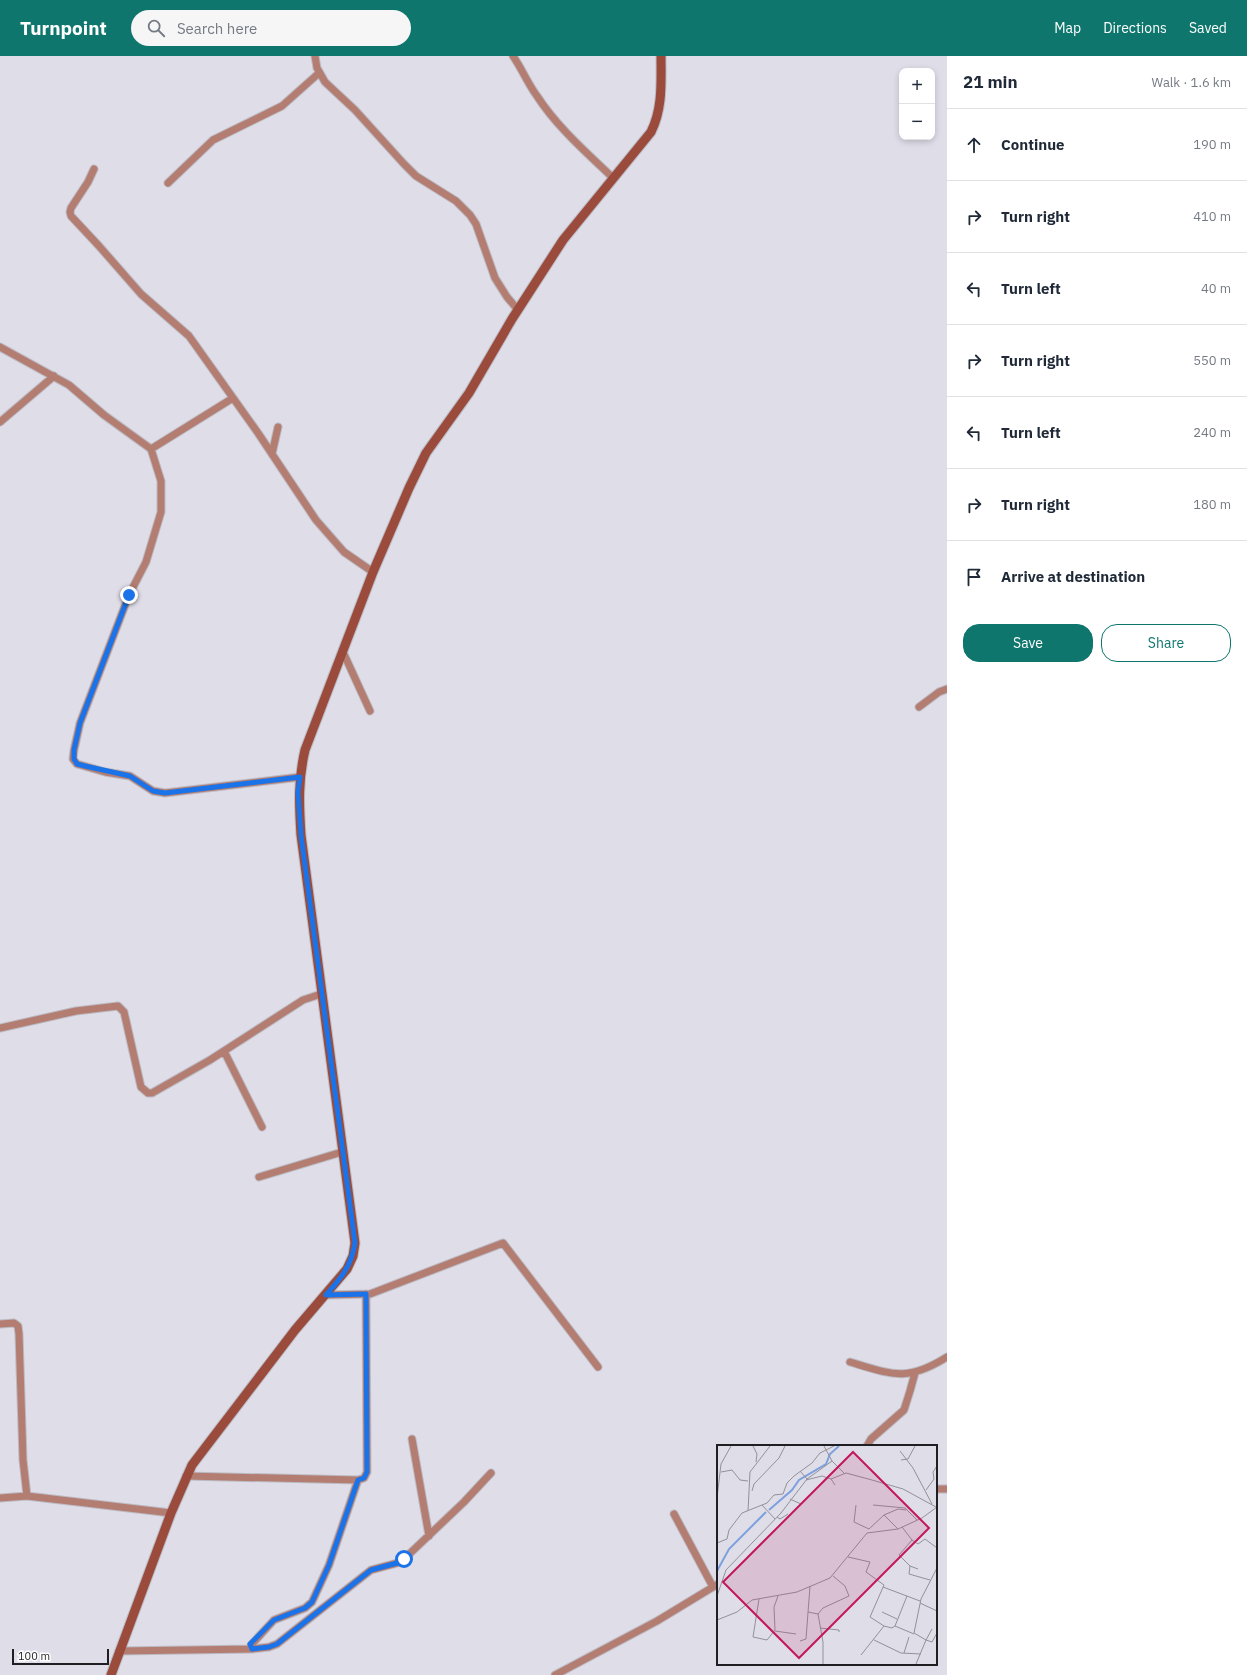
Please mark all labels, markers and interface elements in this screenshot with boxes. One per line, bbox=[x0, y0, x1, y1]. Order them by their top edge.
search box bbox=[131, 10, 411, 46]
text: Turnpoint bbox=[20, 16, 107, 40]
icon: search bbox=[145, 17, 167, 39]
text: Search here bbox=[177, 19, 257, 38]
text: Map bbox=[1054, 19, 1081, 37]
text: Directions bbox=[1103, 19, 1167, 37]
text: Saved bbox=[1189, 19, 1227, 37]
map controls bbox=[899, 68, 935, 140]
button: + bbox=[899, 68, 935, 104]
text: 21 min bbox=[963, 71, 1018, 93]
text: Walk · 1.6 km bbox=[1151, 74, 1231, 91]
button: − bbox=[899, 104, 935, 140]
icon: ahead bbox=[963, 134, 985, 156]
text: Continue bbox=[1001, 135, 1065, 154]
text: 190 m bbox=[1193, 136, 1231, 153]
icon: right bbox=[963, 206, 985, 228]
text: Turn right bbox=[1001, 207, 1070, 226]
text: 410 m bbox=[1193, 208, 1231, 225]
icon: left bbox=[963, 278, 985, 300]
text: Turn left bbox=[1001, 279, 1061, 298]
text: 40 m bbox=[1201, 280, 1231, 297]
icon: right bbox=[963, 350, 985, 372]
text: Turn right bbox=[1001, 351, 1070, 370]
text: 550 m bbox=[1193, 352, 1231, 369]
icon: left bbox=[963, 422, 985, 444]
text: Turn left bbox=[1001, 423, 1061, 442]
text: 240 m bbox=[1193, 424, 1231, 441]
icon: right bbox=[963, 494, 985, 516]
text: Turn right bbox=[1001, 495, 1070, 514]
text: 180 m bbox=[1193, 496, 1231, 513]
icon: arrive bbox=[963, 566, 985, 588]
text: Arrive at destination bbox=[1001, 567, 1145, 586]
route end bbox=[120, 586, 138, 604]
button: Save bbox=[963, 624, 1093, 662]
button: Share bbox=[1101, 624, 1231, 662]
inset map bbox=[717, 1445, 937, 1665]
route start bbox=[395, 1550, 413, 1568]
scale bar bbox=[12, 1647, 109, 1666]
text: 100 m bbox=[18, 1649, 50, 1663]

